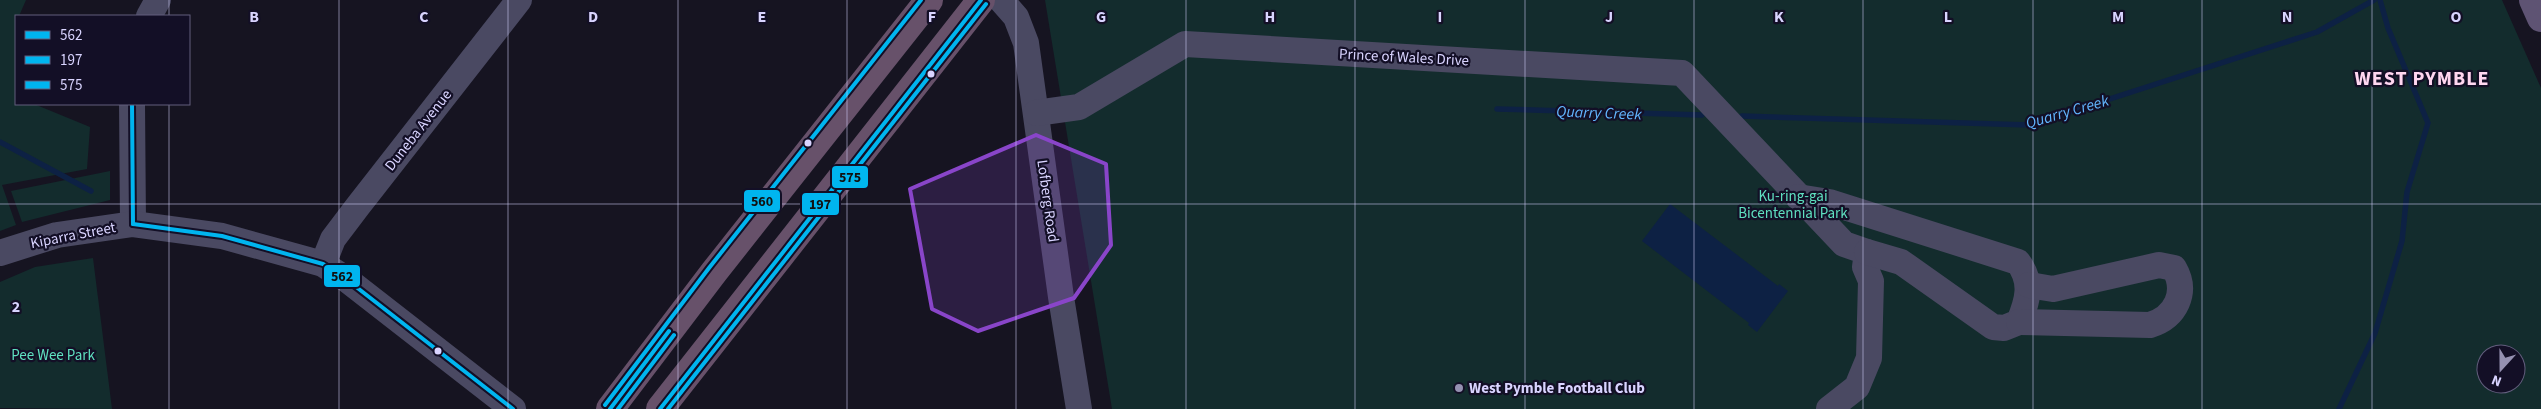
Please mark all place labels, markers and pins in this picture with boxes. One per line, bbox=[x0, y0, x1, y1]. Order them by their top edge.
unlabelled marker bbox=[926, 69, 936, 79]
unlabelled marker bbox=[803, 138, 813, 148]
unlabelled marker bbox=[433, 346, 443, 356]
place label: West Pymble Football Club bbox=[1469, 378, 1645, 399]
marker: West Pymble Football Club bbox=[1453, 382, 1465, 394]

